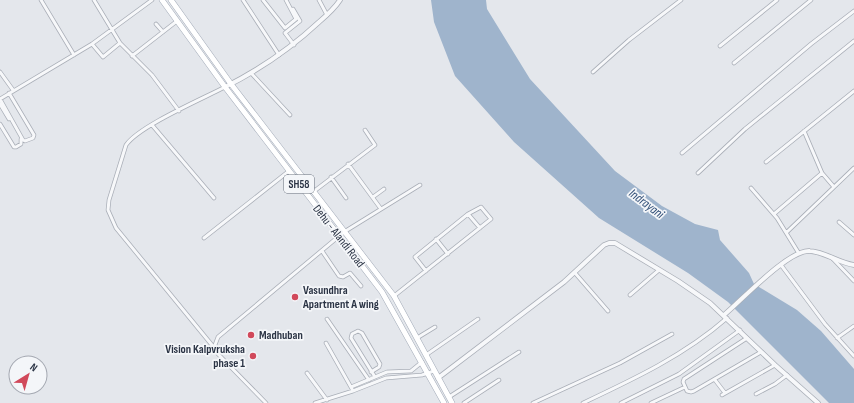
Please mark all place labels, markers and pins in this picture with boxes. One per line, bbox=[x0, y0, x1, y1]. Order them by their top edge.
place label: Vasundhra Apartment A wing bbox=[302, 283, 379, 312]
marker: Vasundhra Apartment A wing bbox=[290, 292, 300, 302]
place label: Madhuban bbox=[259, 328, 303, 343]
marker: Madhuban bbox=[246, 330, 256, 340]
place label: Vision Kalpvruksha phase 1 bbox=[165, 342, 245, 371]
marker: Vision Kalpvruksha phase 1 bbox=[248, 351, 258, 361]

